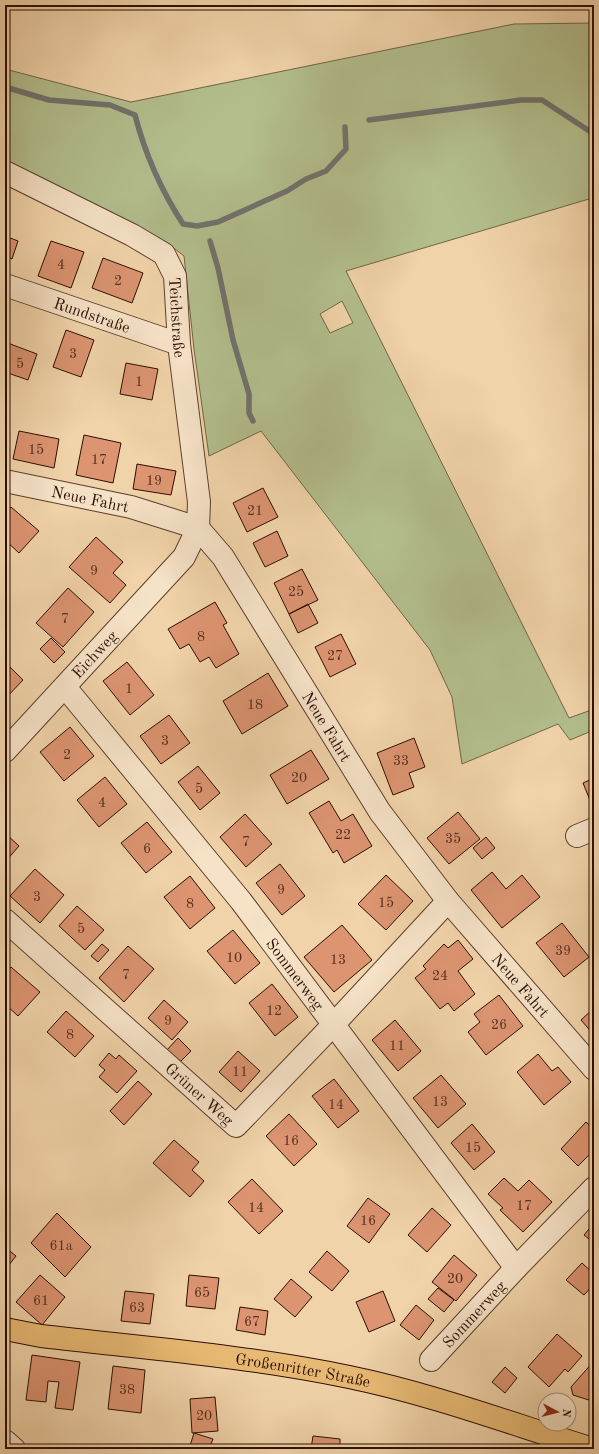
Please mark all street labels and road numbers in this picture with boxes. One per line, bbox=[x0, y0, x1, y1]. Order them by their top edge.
street label: Teichstraße bbox=[165, 277, 187, 359]
street label: Rundstraße bbox=[51, 296, 132, 337]
street label: Neue Fahrt bbox=[50, 485, 130, 516]
street label: Eichweg bbox=[70, 628, 122, 682]
street label: Neue Fahrt bbox=[298, 690, 353, 765]
street label: Sommerweg bbox=[262, 936, 326, 1014]
street label: Neue Fahrt bbox=[488, 951, 552, 1022]
street label: Grüner Weg bbox=[161, 1061, 236, 1130]
street label: Sommerweg bbox=[441, 1278, 510, 1352]
street label: Großenritter Straße bbox=[234, 1352, 372, 1391]

